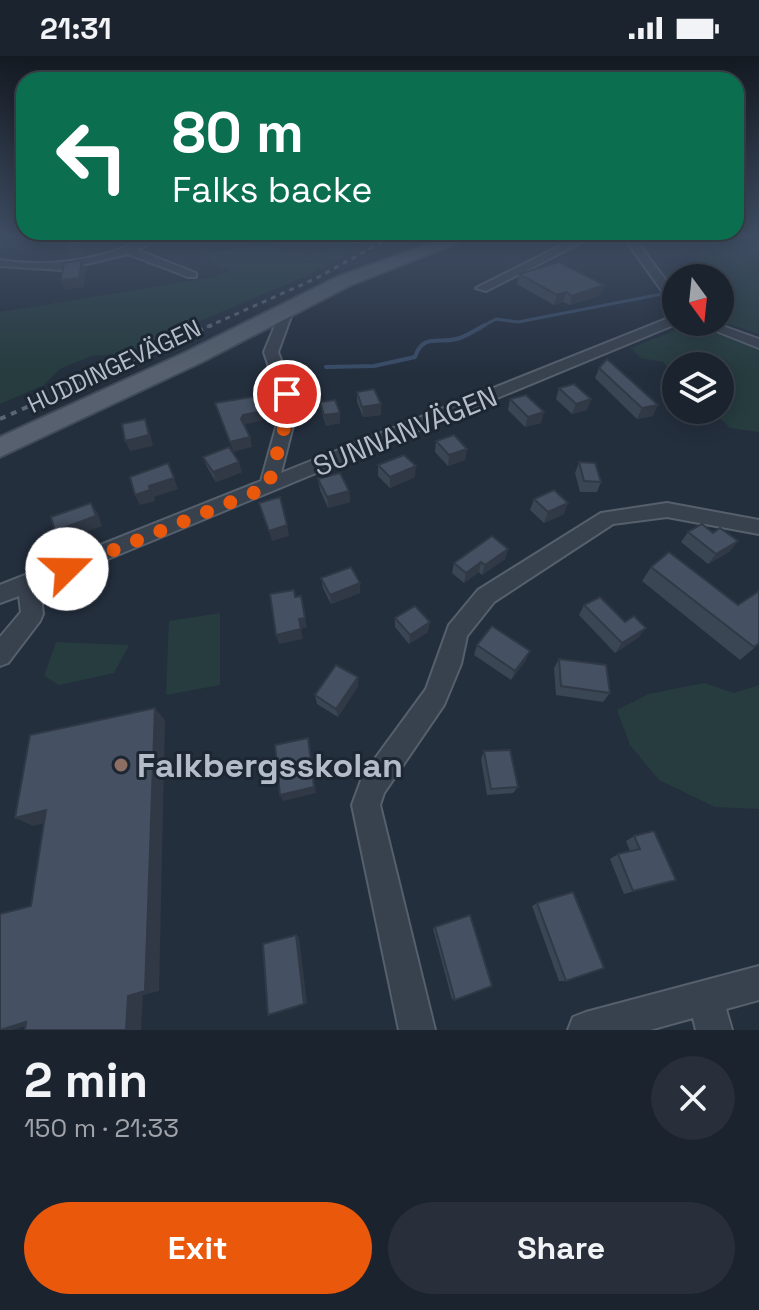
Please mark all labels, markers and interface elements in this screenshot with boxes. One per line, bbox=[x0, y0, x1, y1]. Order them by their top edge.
text: 21:31 bbox=[40, 9, 112, 48]
text: 80 m bbox=[172, 97, 304, 168]
icon: left bbox=[40, 104, 144, 208]
text: Falks backe bbox=[172, 167, 373, 213]
north arrow bbox=[662, 264, 734, 336]
map controls bbox=[662, 264, 734, 424]
street label: HUDDINGEVÄGEN bbox=[22, 312, 206, 420]
button: layers bbox=[662, 352, 734, 424]
pin bbox=[253, 360, 321, 428]
icon: arrive bbox=[265, 372, 309, 416]
street label: SUNNANVÄGEN bbox=[308, 378, 502, 484]
position arrow bbox=[25, 527, 109, 611]
place label: Falkbergsskolan bbox=[137, 744, 403, 787]
marker: Falkbergsskolan bbox=[112, 756, 130, 774]
text: 2 min bbox=[24, 1050, 148, 1111]
button: close bbox=[651, 1056, 735, 1140]
text: 150 m · 21:33 bbox=[24, 1111, 179, 1145]
button: Exit bbox=[24, 1202, 372, 1294]
button: Share bbox=[388, 1202, 735, 1294]

